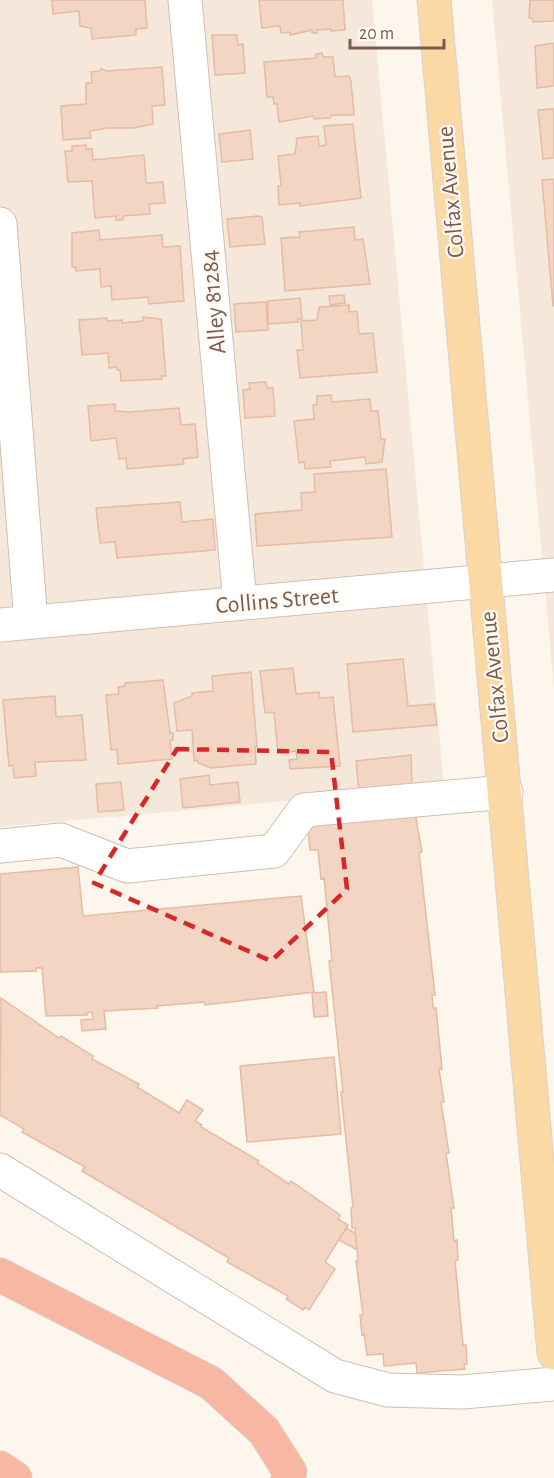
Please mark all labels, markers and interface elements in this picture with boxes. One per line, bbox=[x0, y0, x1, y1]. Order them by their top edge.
scale bar bbox=[350, 12, 444, 50]
text: 20 m bbox=[359, 25, 394, 43]
street label: Colfax Avenue bbox=[433, 125, 469, 259]
street label: Alley 81284 bbox=[197, 249, 231, 355]
street label: Collins Street bbox=[215, 584, 340, 618]
street label: Colfax Avenue bbox=[476, 610, 514, 744]

